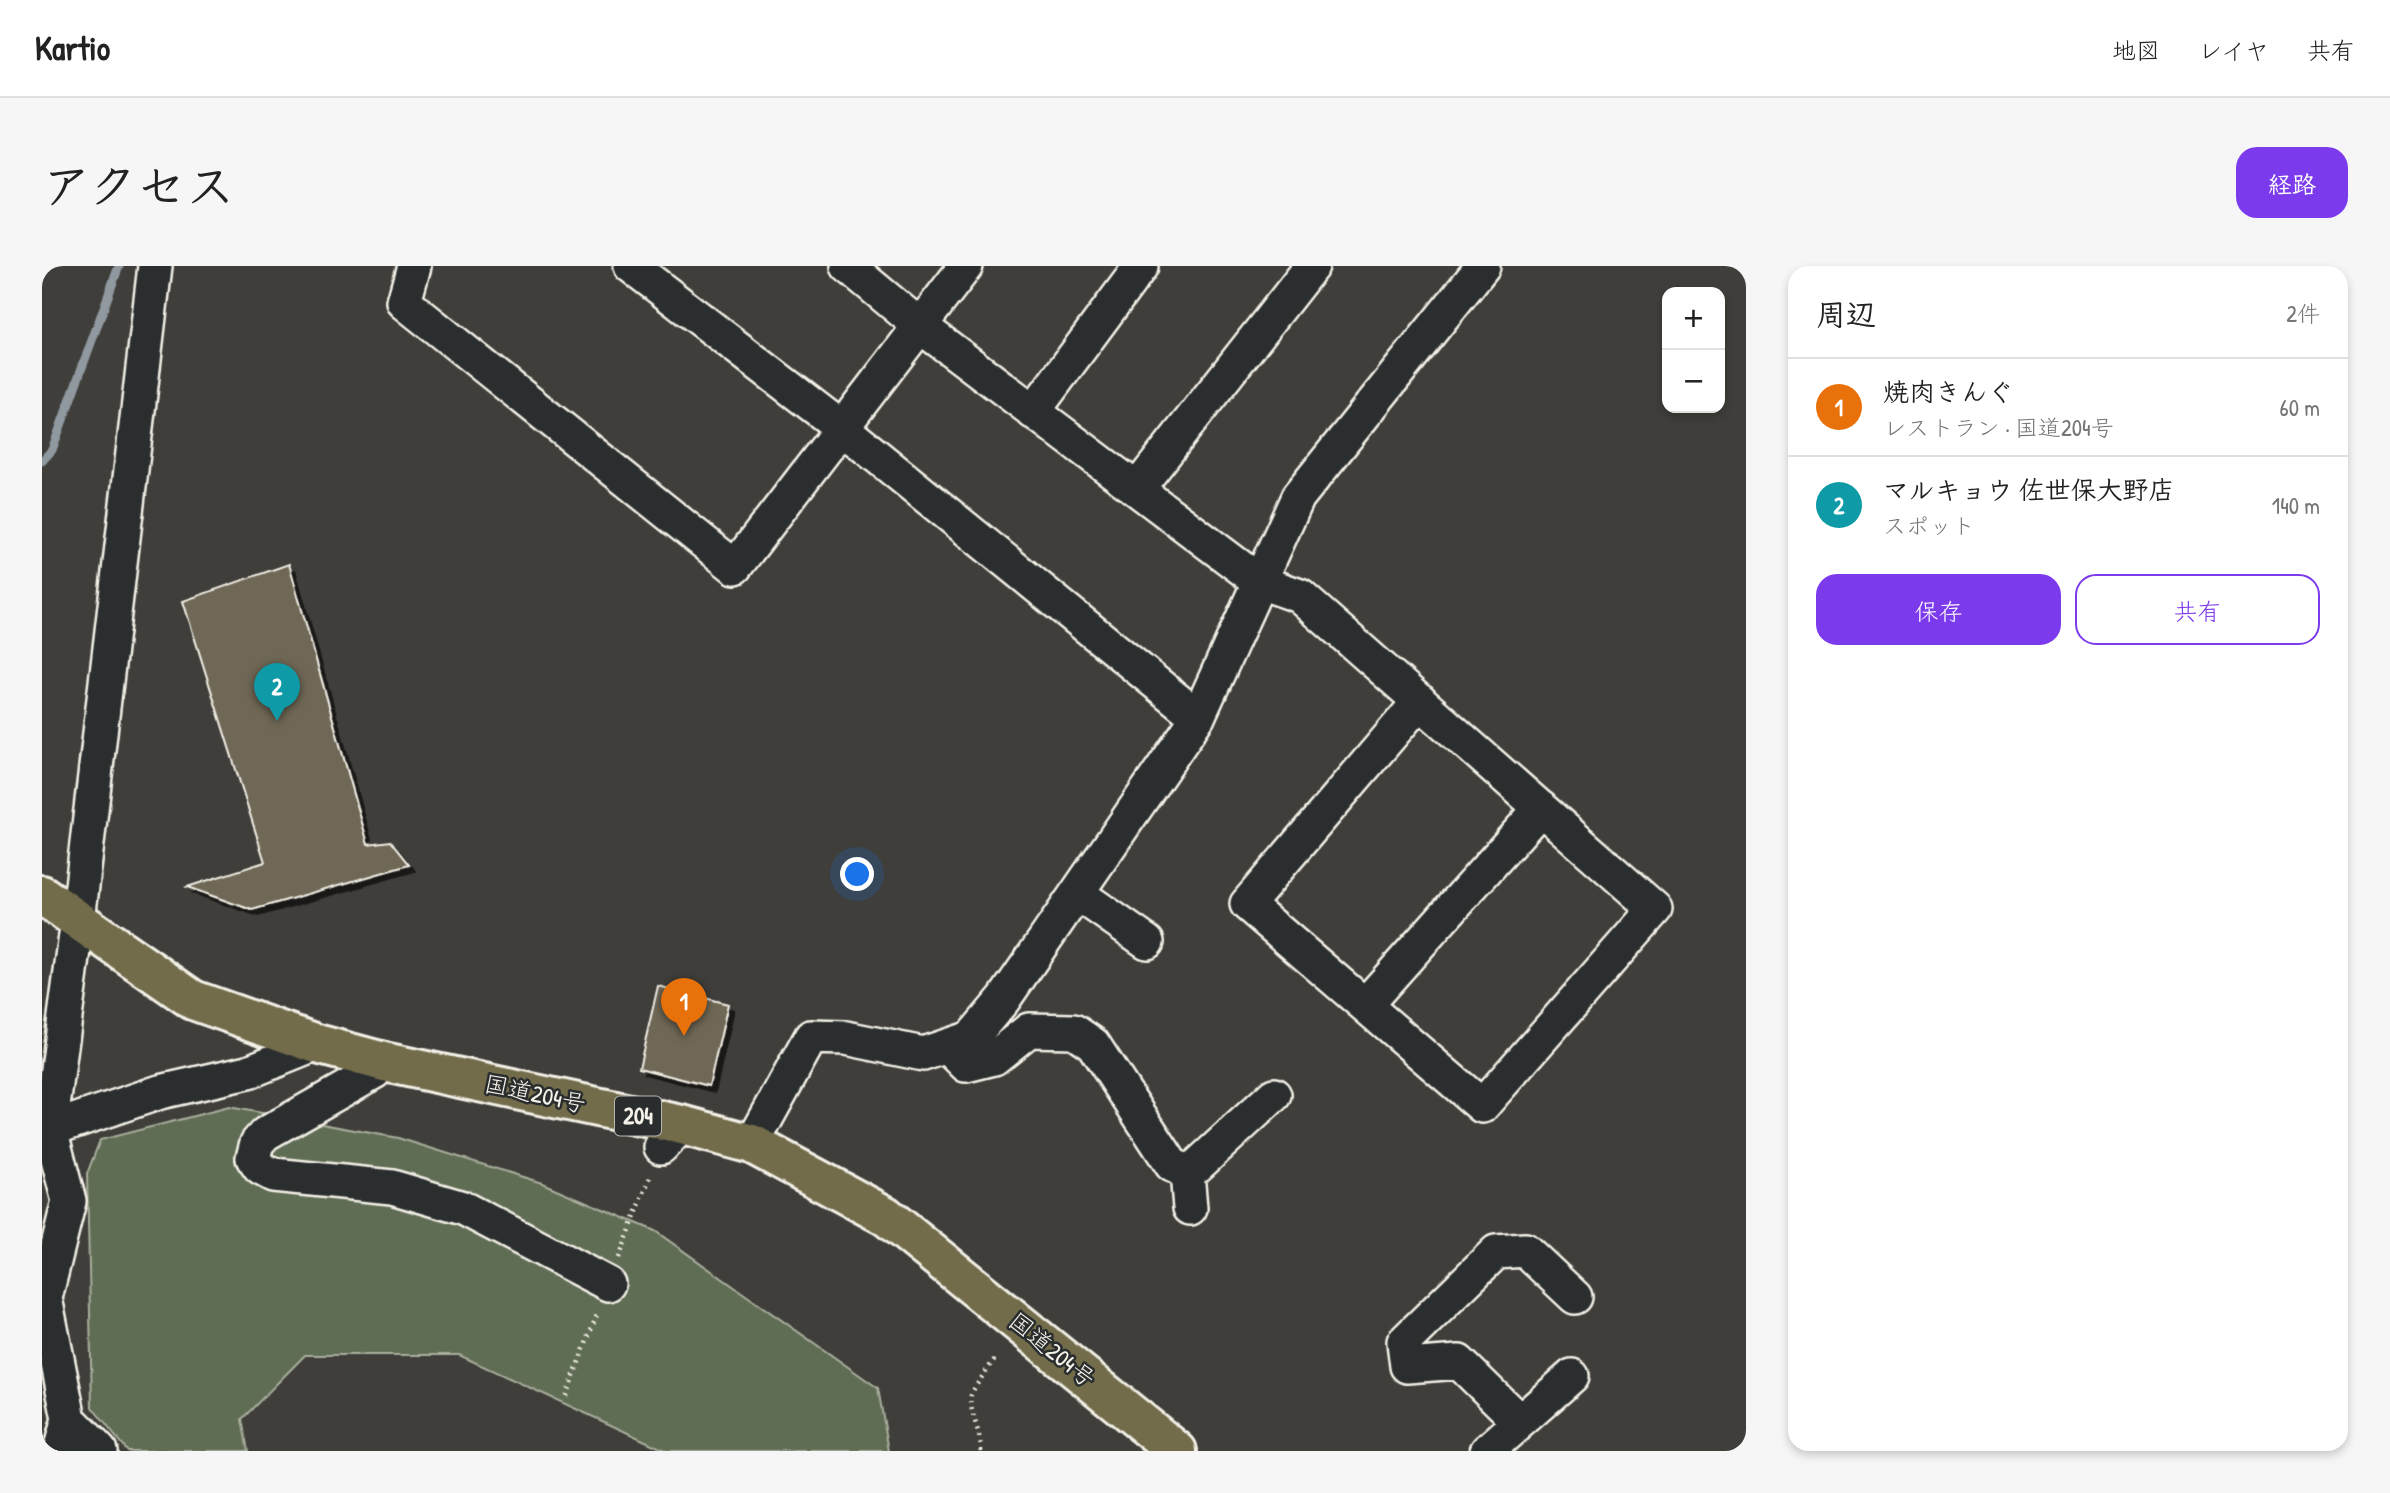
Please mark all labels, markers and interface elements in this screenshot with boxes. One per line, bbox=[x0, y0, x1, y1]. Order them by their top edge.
text: Kartio bbox=[35, 26, 110, 70]
text: 地図 bbox=[2112, 34, 2160, 66]
text: レイヤ bbox=[2198, 34, 2269, 66]
text: 共有 bbox=[2307, 34, 2355, 66]
button: 経路 bbox=[2236, 147, 2348, 218]
text: アクセス bbox=[42, 152, 235, 218]
map controls bbox=[1662, 287, 1725, 413]
button: + bbox=[1662, 287, 1725, 350]
text: 周辺 bbox=[1816, 294, 1876, 334]
text: 2件 bbox=[2286, 298, 2320, 329]
button: − bbox=[1662, 350, 1725, 413]
text: 焼肉きんぐ bbox=[1883, 374, 2013, 409]
text: 1 bbox=[1835, 392, 1843, 423]
text: 60 m bbox=[2280, 392, 2320, 423]
text: レストラン · 国道204号 bbox=[1883, 412, 2114, 443]
text: マルキョウ 佐世保大野店 bbox=[1883, 472, 2174, 507]
text: 2 bbox=[1834, 490, 1844, 521]
text: 140 m bbox=[2272, 490, 2320, 521]
text: スポット bbox=[1883, 510, 1975, 541]
button: 保存 bbox=[1816, 574, 2061, 645]
button: 共有 bbox=[2075, 574, 2320, 645]
pin: 2 bbox=[254, 663, 300, 721]
your location bbox=[840, 857, 874, 891]
pin: 1 bbox=[661, 978, 707, 1036]
street label: 国道204号 bbox=[482, 1067, 589, 1119]
road number: 204 bbox=[615, 1096, 661, 1136]
street label: 国道204号 bbox=[1003, 1304, 1103, 1394]

